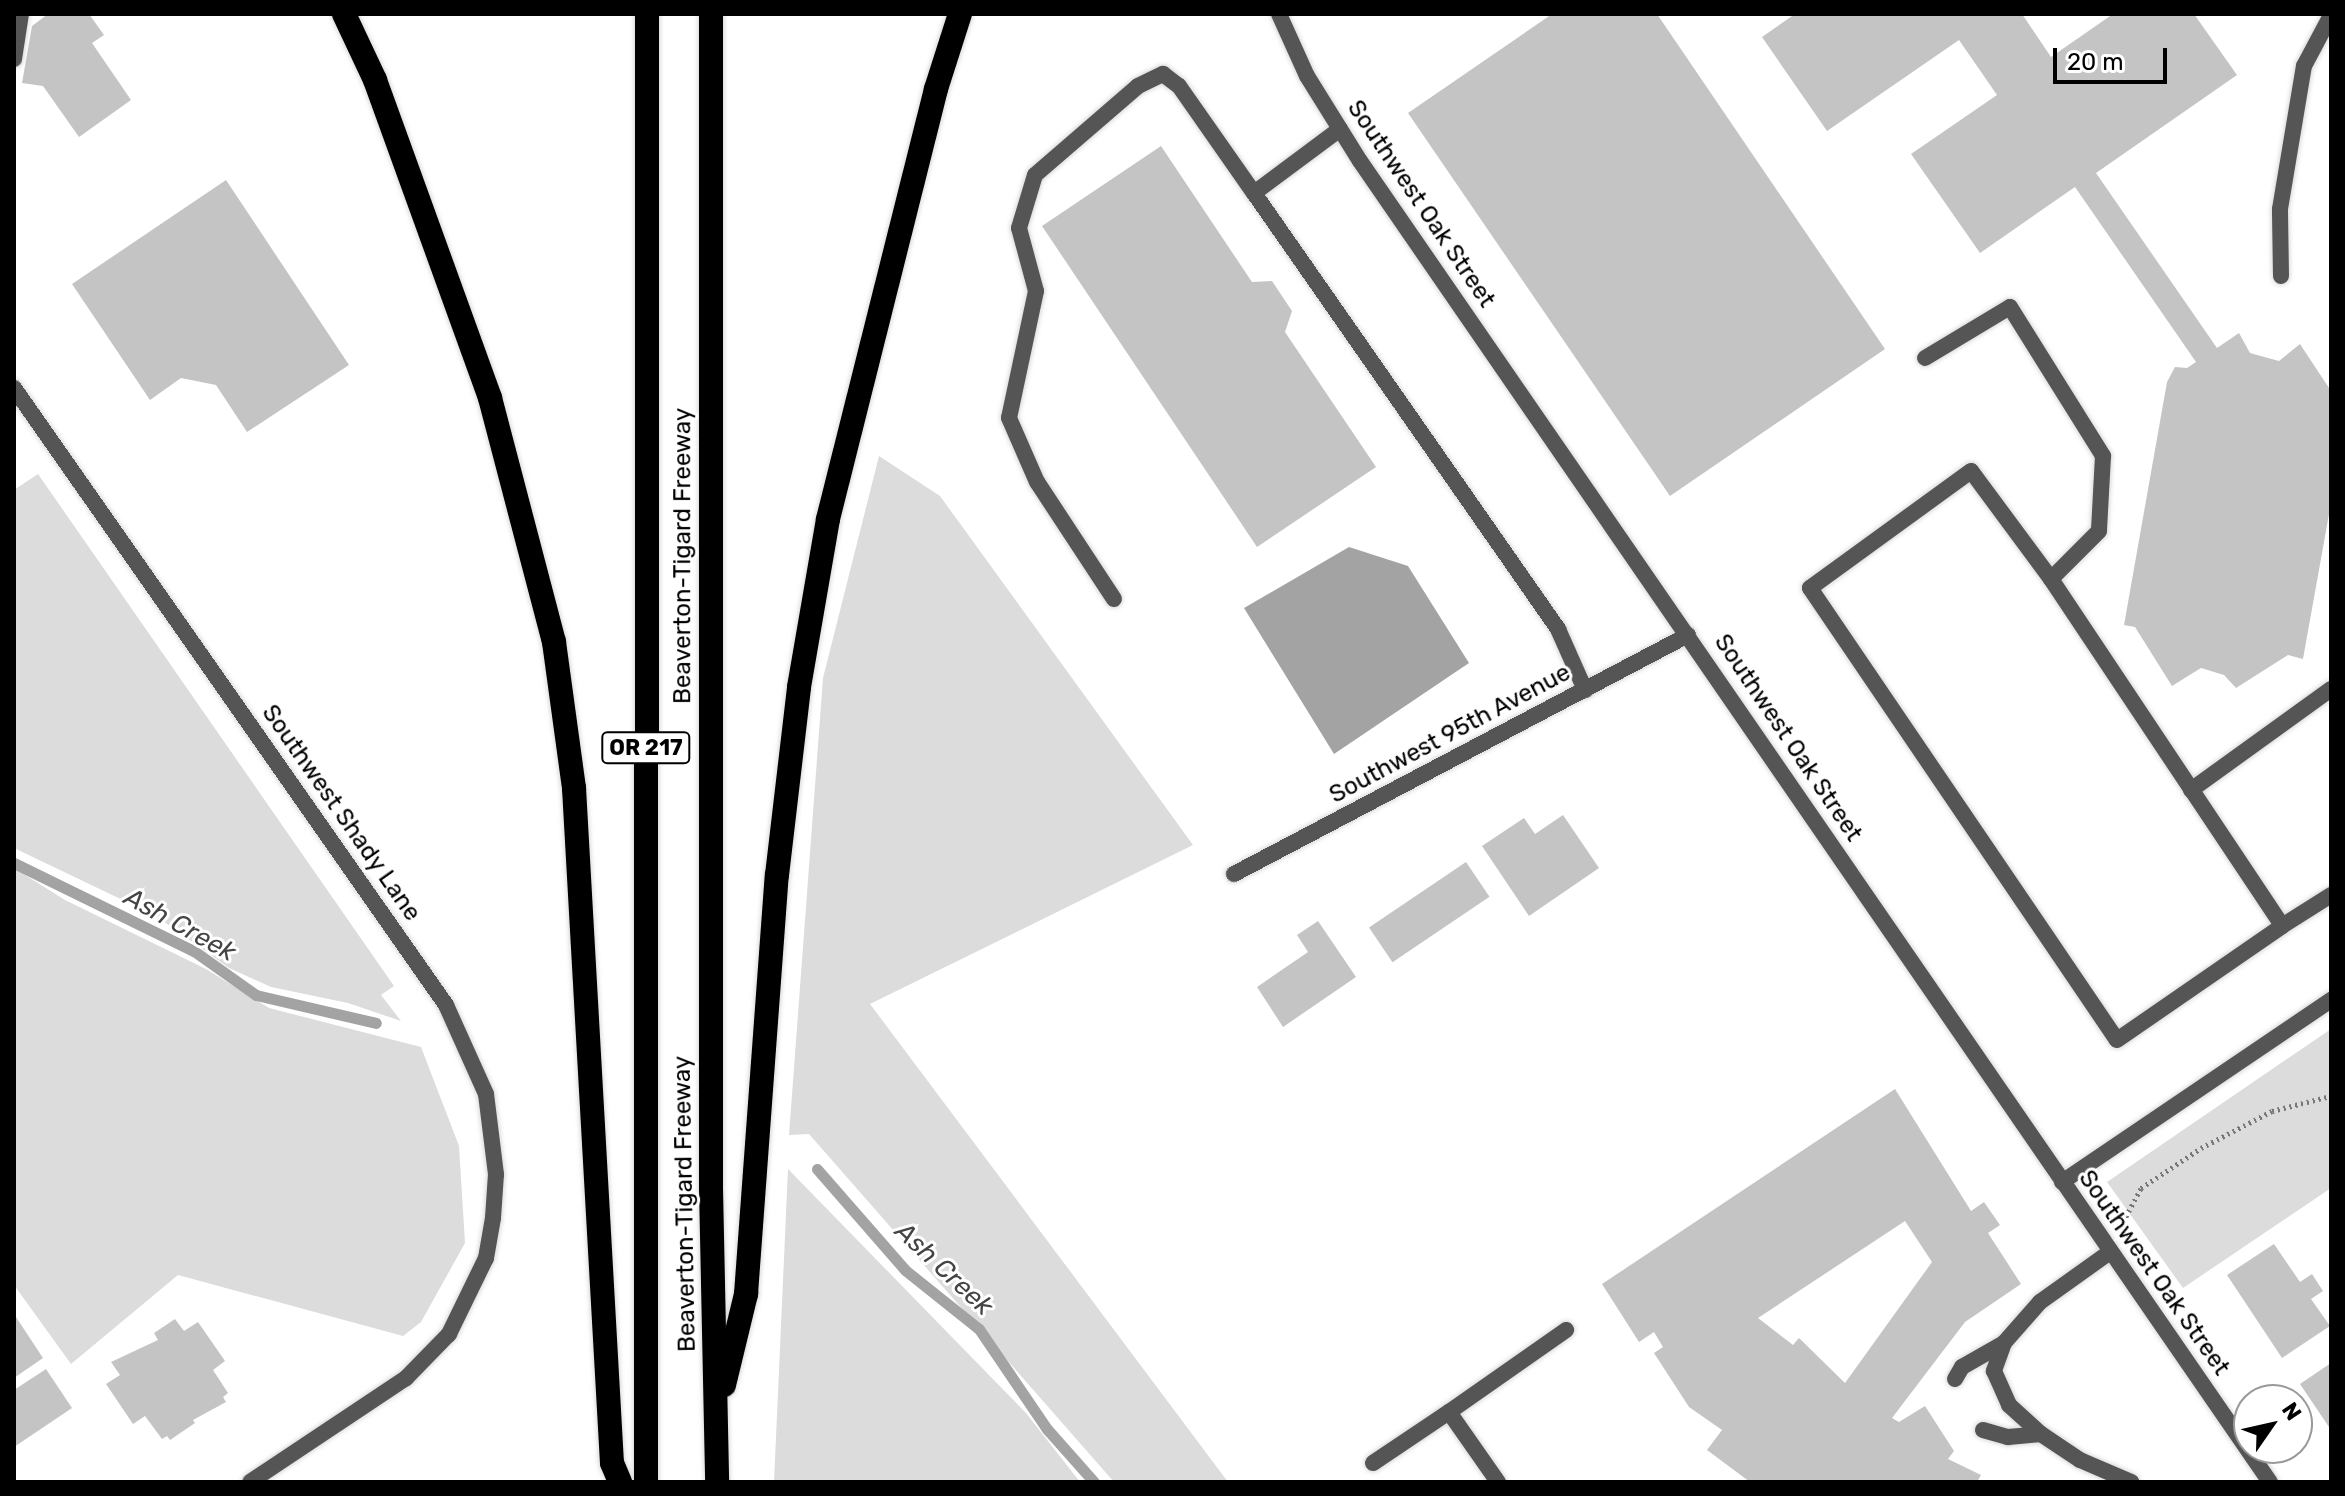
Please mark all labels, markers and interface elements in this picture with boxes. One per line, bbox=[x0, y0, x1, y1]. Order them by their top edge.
scale bar bbox=[2057, 32, 2171, 82]
text: 20 m bbox=[2067, 48, 2124, 76]
street label: Southwest Oak Street bbox=[1341, 95, 1501, 313]
street label: Beaverton-Tigard Freeway bbox=[669, 408, 697, 704]
street label: Southwest Oak Street bbox=[1708, 629, 1868, 847]
street label: Southwest 95th Avenue bbox=[1324, 658, 1576, 810]
street label: Southwest Shady Lane bbox=[255, 699, 427, 927]
road number: OR 217 bbox=[600, 730, 692, 766]
water label: Ash Creek bbox=[119, 882, 241, 968]
street label: Beaverton-Tigard Freeway bbox=[668, 1056, 702, 1352]
street label: Southwest Oak Street bbox=[2072, 1165, 2236, 1381]
water label: Ash Creek bbox=[889, 1216, 999, 1322]
north arrow bbox=[2233, 1384, 2313, 1464]
text: N bbox=[2276, 1397, 2307, 1426]

